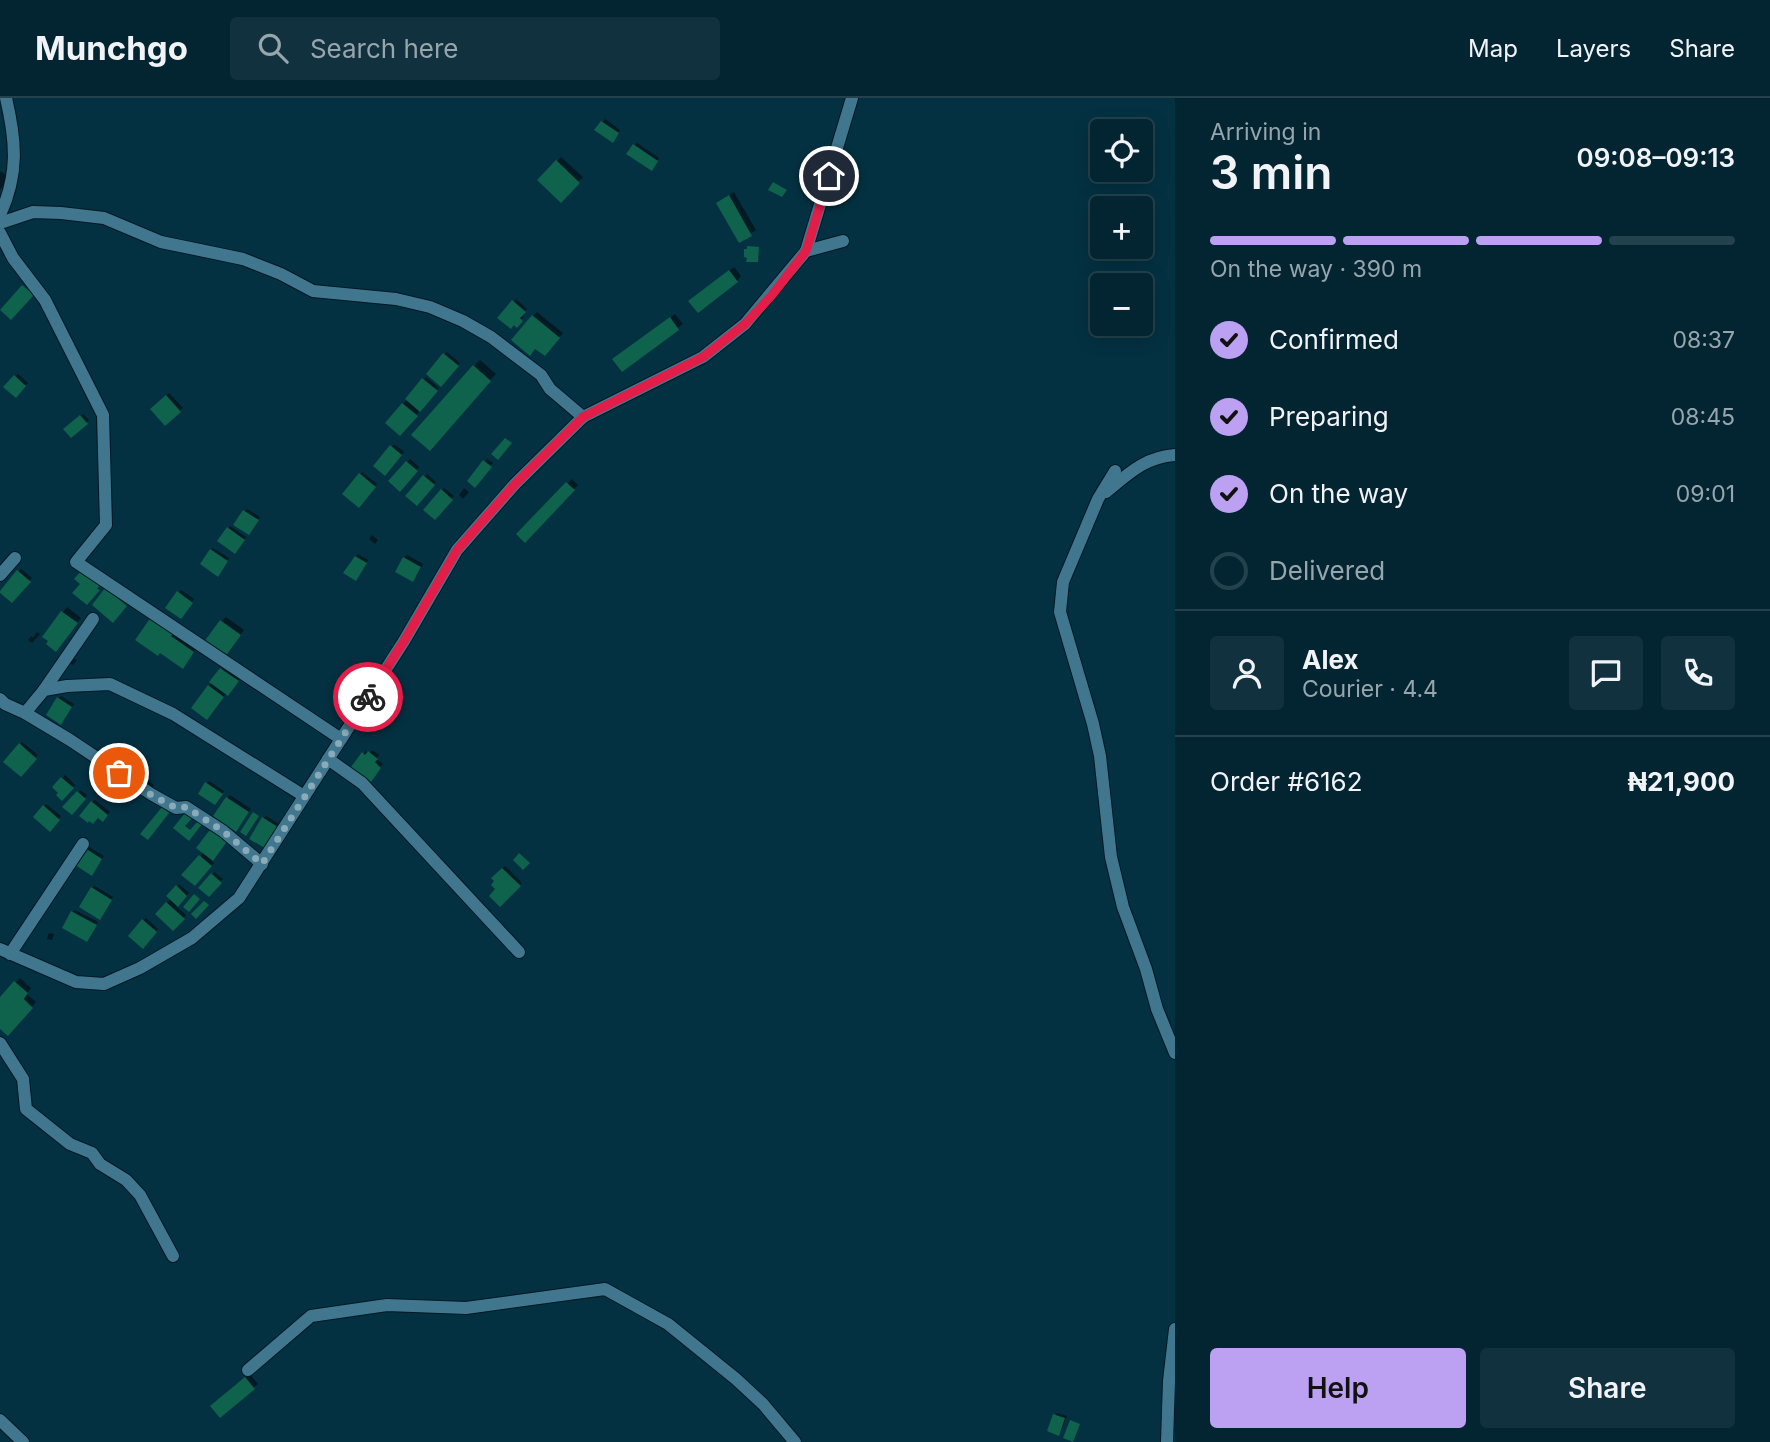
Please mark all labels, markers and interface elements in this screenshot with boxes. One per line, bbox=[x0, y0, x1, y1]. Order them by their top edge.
search box bbox=[230, 17, 720, 80]
text: Munchgo bbox=[35, 28, 188, 68]
icon: search bbox=[254, 29, 292, 67]
text: Search here bbox=[310, 33, 459, 64]
text: Map bbox=[1468, 34, 1518, 63]
text: Layers bbox=[1556, 34, 1631, 63]
text: Share bbox=[1669, 34, 1735, 63]
text: Arriving in bbox=[1210, 118, 1321, 146]
map controls bbox=[1090, 119, 1153, 336]
button: locate bbox=[1090, 119, 1153, 182]
text: 09:08–09:13 bbox=[1577, 142, 1735, 173]
text: 3 min bbox=[1210, 144, 1332, 200]
pin bbox=[799, 146, 859, 206]
icon: home bbox=[810, 157, 848, 195]
button: + bbox=[1090, 196, 1153, 259]
text: On the way · 390 m bbox=[1210, 255, 1422, 283]
button: − bbox=[1090, 273, 1153, 336]
icon: check bbox=[1210, 321, 1248, 359]
text: Confirmed bbox=[1269, 324, 1399, 355]
text: 08:37 bbox=[1672, 326, 1735, 354]
icon: check bbox=[1210, 398, 1248, 436]
text: Preparing bbox=[1269, 401, 1389, 432]
text: 08:45 bbox=[1671, 403, 1735, 431]
icon: check bbox=[1210, 475, 1248, 513]
text: On the way bbox=[1269, 478, 1408, 509]
text: 09:01 bbox=[1676, 480, 1735, 508]
text: Delivered bbox=[1269, 555, 1385, 586]
button: person bbox=[1210, 636, 1284, 710]
button: chat bbox=[1569, 636, 1643, 710]
button: phone bbox=[1661, 636, 1735, 710]
text: Alex bbox=[1302, 644, 1359, 675]
courier bbox=[333, 662, 403, 732]
text: Courier · 4.4 bbox=[1302, 675, 1438, 703]
icon: bike bbox=[349, 678, 387, 716]
pin bbox=[89, 743, 149, 803]
icon: bag bbox=[100, 754, 138, 792]
text: Order #6162 bbox=[1210, 766, 1363, 797]
text: ₦21,900 bbox=[1627, 766, 1735, 797]
button: Help bbox=[1210, 1348, 1466, 1428]
button: Share bbox=[1480, 1348, 1735, 1428]

